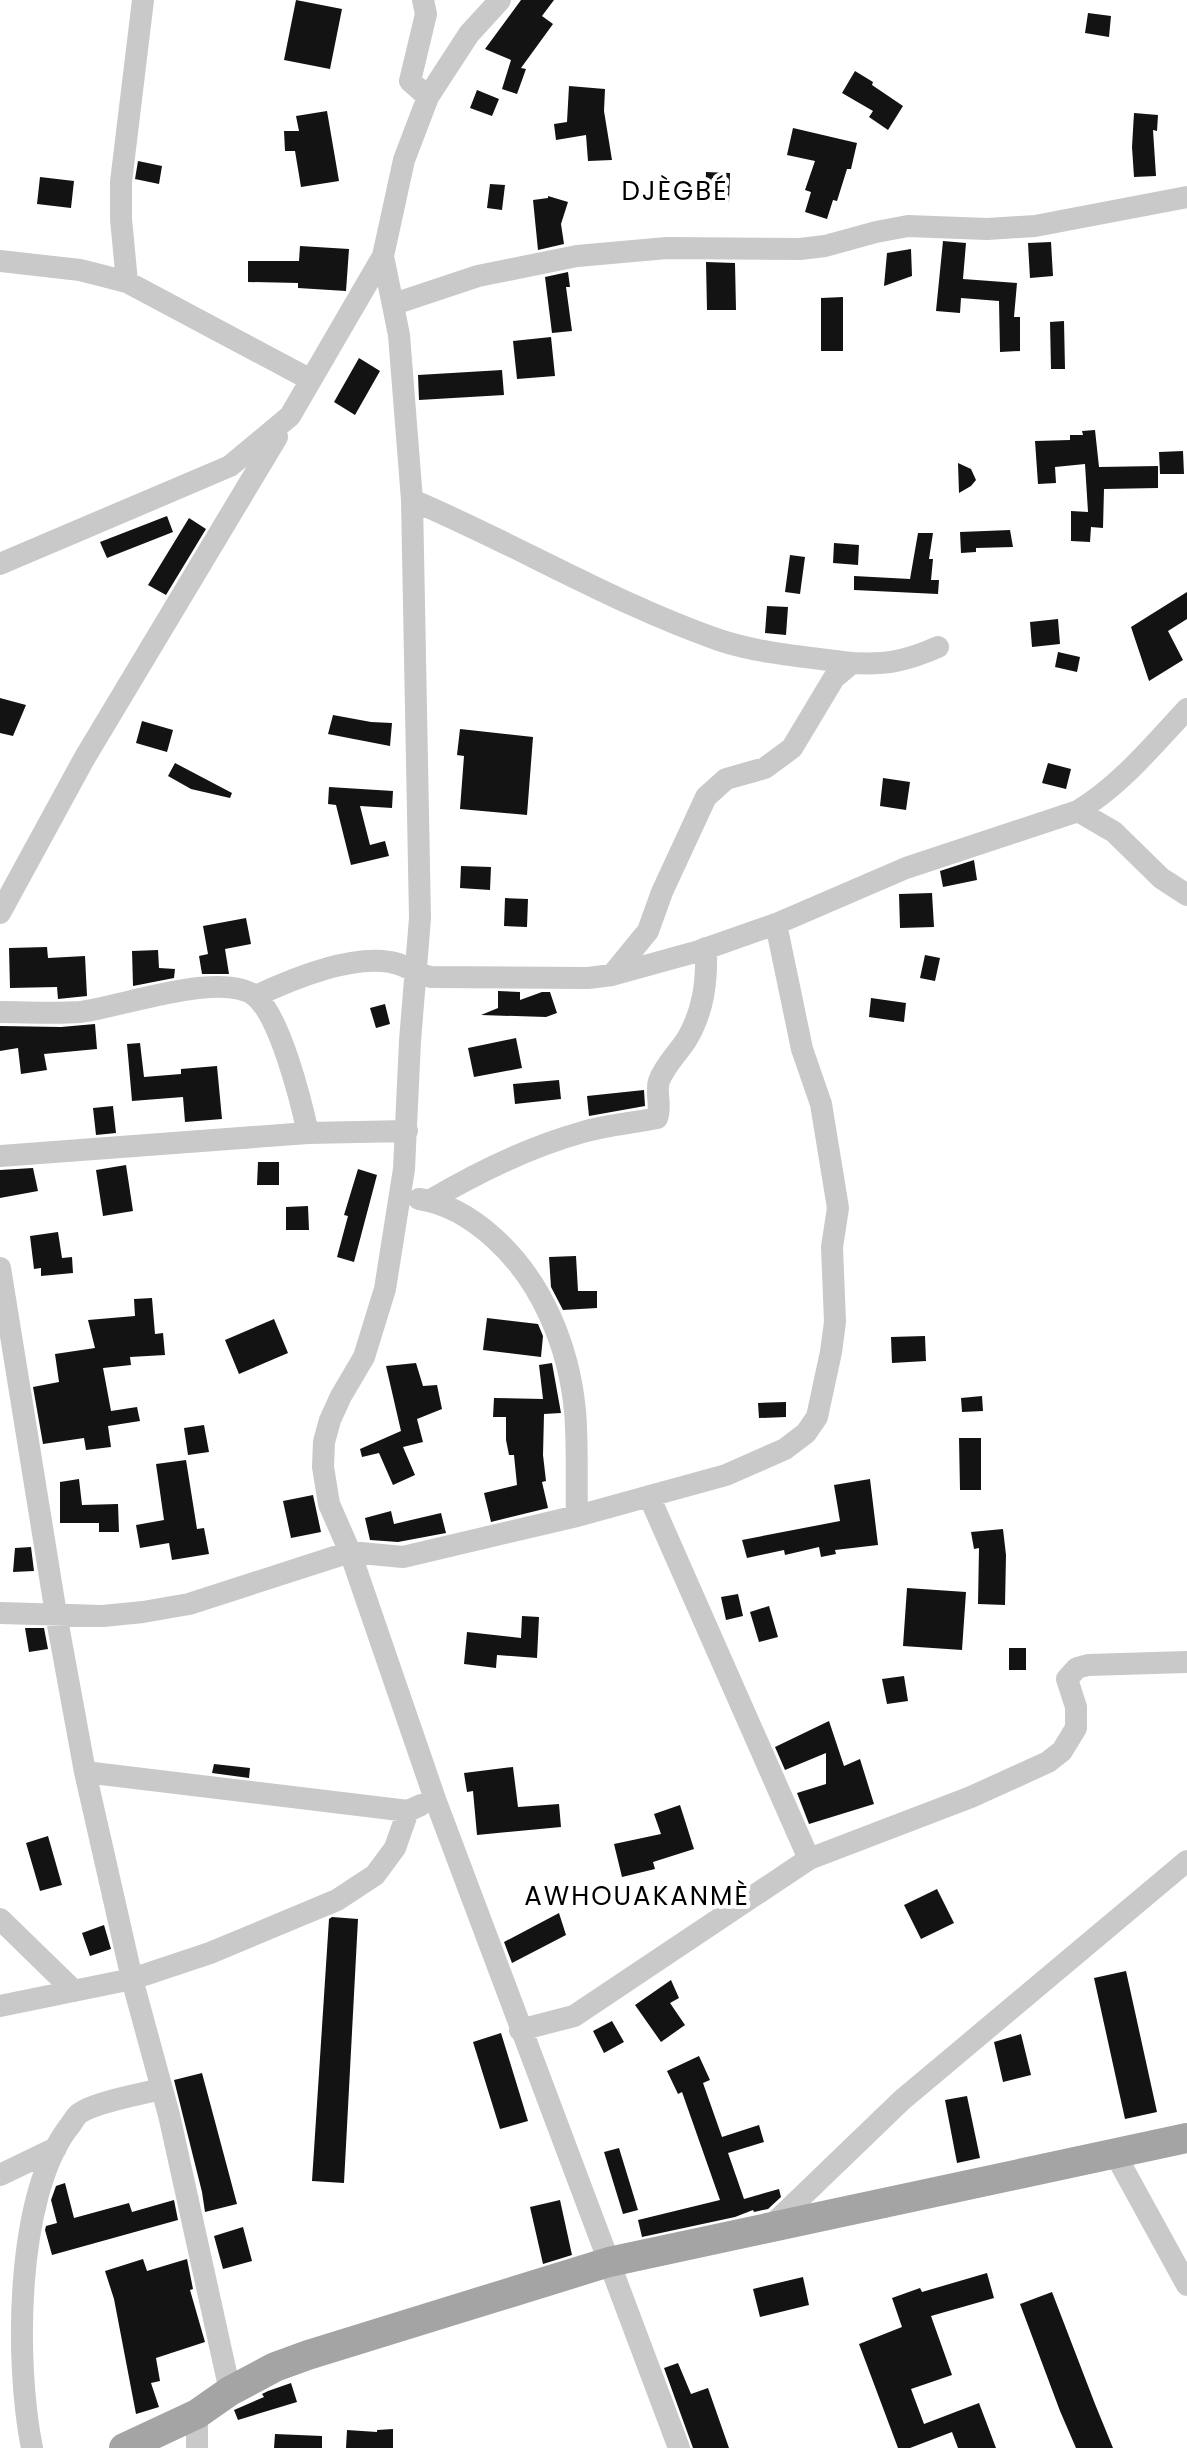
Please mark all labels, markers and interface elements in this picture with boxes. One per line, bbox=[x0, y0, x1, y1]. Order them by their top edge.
district label: DJÈGBÉ bbox=[621, 173, 729, 209]
district label: AWHOUAKANMÈ bbox=[524, 1878, 750, 1914]

